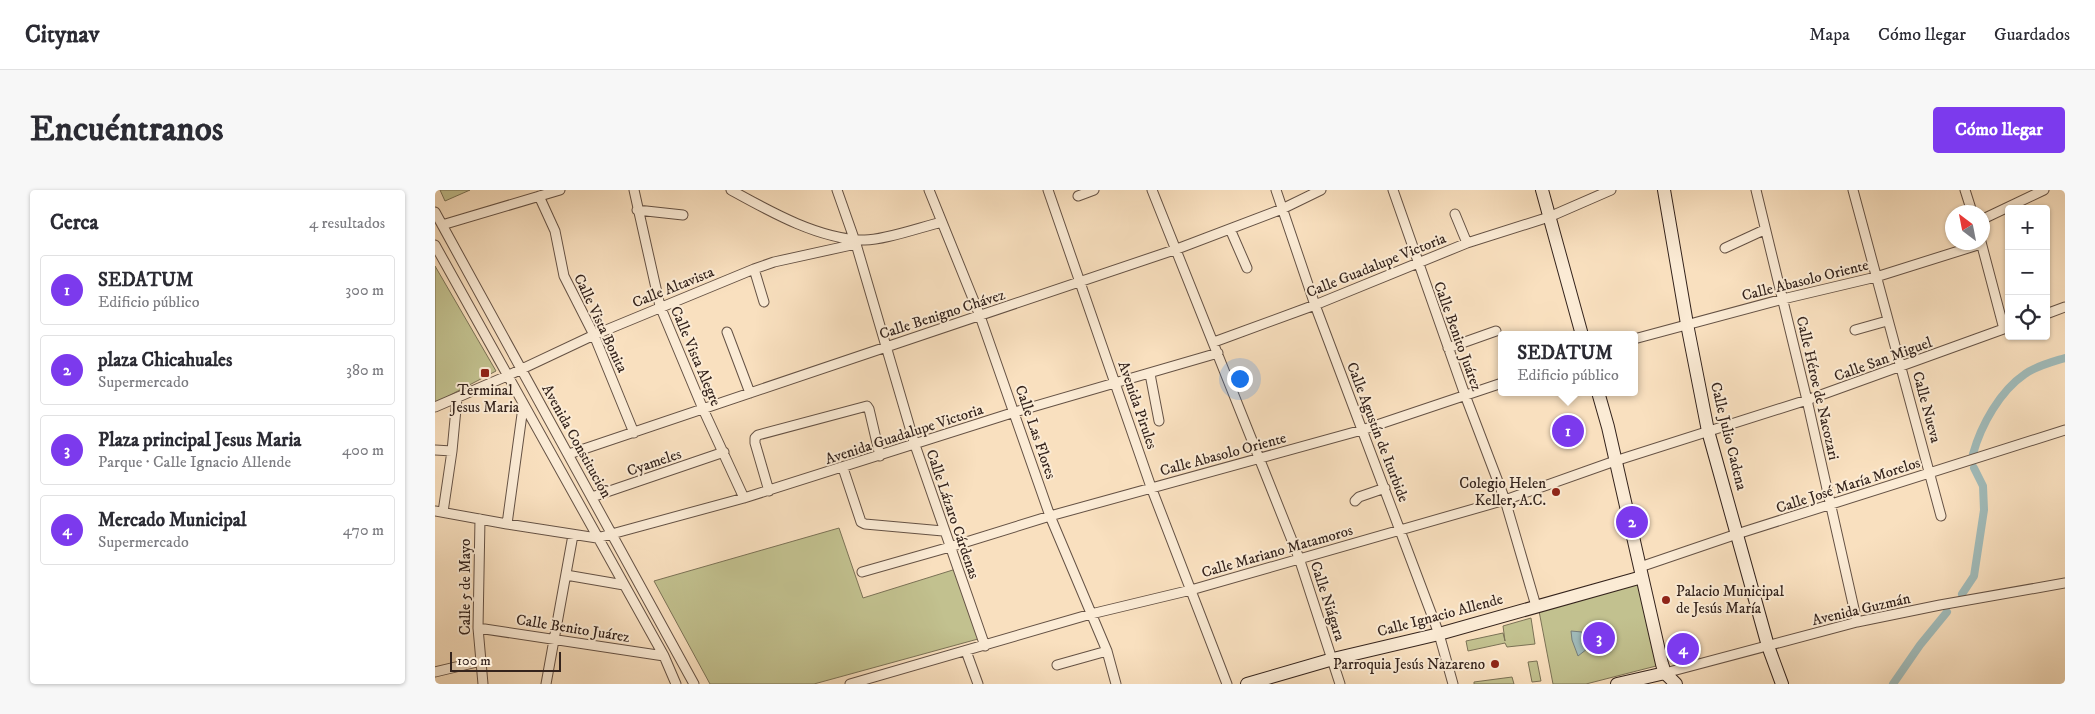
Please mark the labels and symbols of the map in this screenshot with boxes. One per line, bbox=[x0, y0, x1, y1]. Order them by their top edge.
north arrow bbox=[1945, 205, 1990, 250]
street label: Calle Guadalupe Victoria bbox=[1304, 229, 1449, 302]
street label: Calle Abasolo Oriente bbox=[1740, 256, 1870, 305]
street label: Calle Altavista bbox=[630, 262, 717, 312]
street label: Calle Vista Bonita bbox=[569, 271, 632, 376]
street label: Calle Benito Juárez bbox=[1429, 279, 1486, 394]
street label: Calle Benigno Chávez bbox=[877, 285, 1008, 344]
street label: Calle Vista Alegre bbox=[666, 303, 725, 409]
street label: Calle Héroe de Nacozari bbox=[1792, 314, 1843, 462]
street label: Calle San Miguel bbox=[1832, 333, 1935, 386]
street label: Avenida Pirules bbox=[1114, 359, 1161, 452]
street label: Calle Agustín de Iturbide bbox=[1342, 359, 1413, 505]
your location bbox=[1227, 366, 1253, 392]
marker: Terminal Jesus Maria bbox=[479, 367, 491, 379]
street label: Calle Nueva bbox=[1908, 369, 1945, 446]
street label: Calle Julio Cadena bbox=[1706, 380, 1751, 493]
place label: Terminal Jesus Maria bbox=[449, 381, 520, 417]
street label: Avenida Constitución bbox=[537, 381, 616, 502]
street label: Calle Las Flores bbox=[1011, 383, 1060, 482]
street label: Avenida Guadalupe Victoria bbox=[823, 400, 986, 469]
pin: 1 bbox=[1552, 412, 1584, 450]
street label: Calle Abasolo Oriente bbox=[1158, 428, 1288, 480]
street label: Cyameles bbox=[624, 444, 684, 481]
street label: Calle Lázaro Cárdenas bbox=[921, 447, 984, 581]
street label: Calle José María Morelos bbox=[1774, 453, 1923, 518]
place label: Colegio Helen Keller, A.C. bbox=[1459, 474, 1546, 510]
marker: Colegio Helen Keller, A.C. bbox=[1550, 486, 1562, 498]
pin: 2 bbox=[1616, 503, 1648, 541]
street label: Calle Mariano Matamoros bbox=[1199, 521, 1355, 582]
street label: Calle 5 de Mayo bbox=[456, 539, 475, 635]
street label: Calle Niágara bbox=[1306, 559, 1350, 644]
place label: Palacio Municipal de Jesús María bbox=[1676, 582, 1784, 618]
street label: Avenida Guzmán bbox=[1810, 589, 1912, 630]
street label: Calle Ignacio Allende bbox=[1375, 590, 1505, 641]
marker: Palacio Municipal de Jesús María bbox=[1660, 594, 1672, 606]
street label: Calle Benito Juárez bbox=[515, 610, 632, 647]
pin: 3 bbox=[1583, 619, 1615, 657]
pin: 4 bbox=[1667, 630, 1699, 668]
scale bar bbox=[450, 649, 561, 672]
place label: Parroquia Jesús Nazareno bbox=[1333, 655, 1485, 674]
marker: Parroquia Jesús Nazareno bbox=[1489, 658, 1501, 670]

